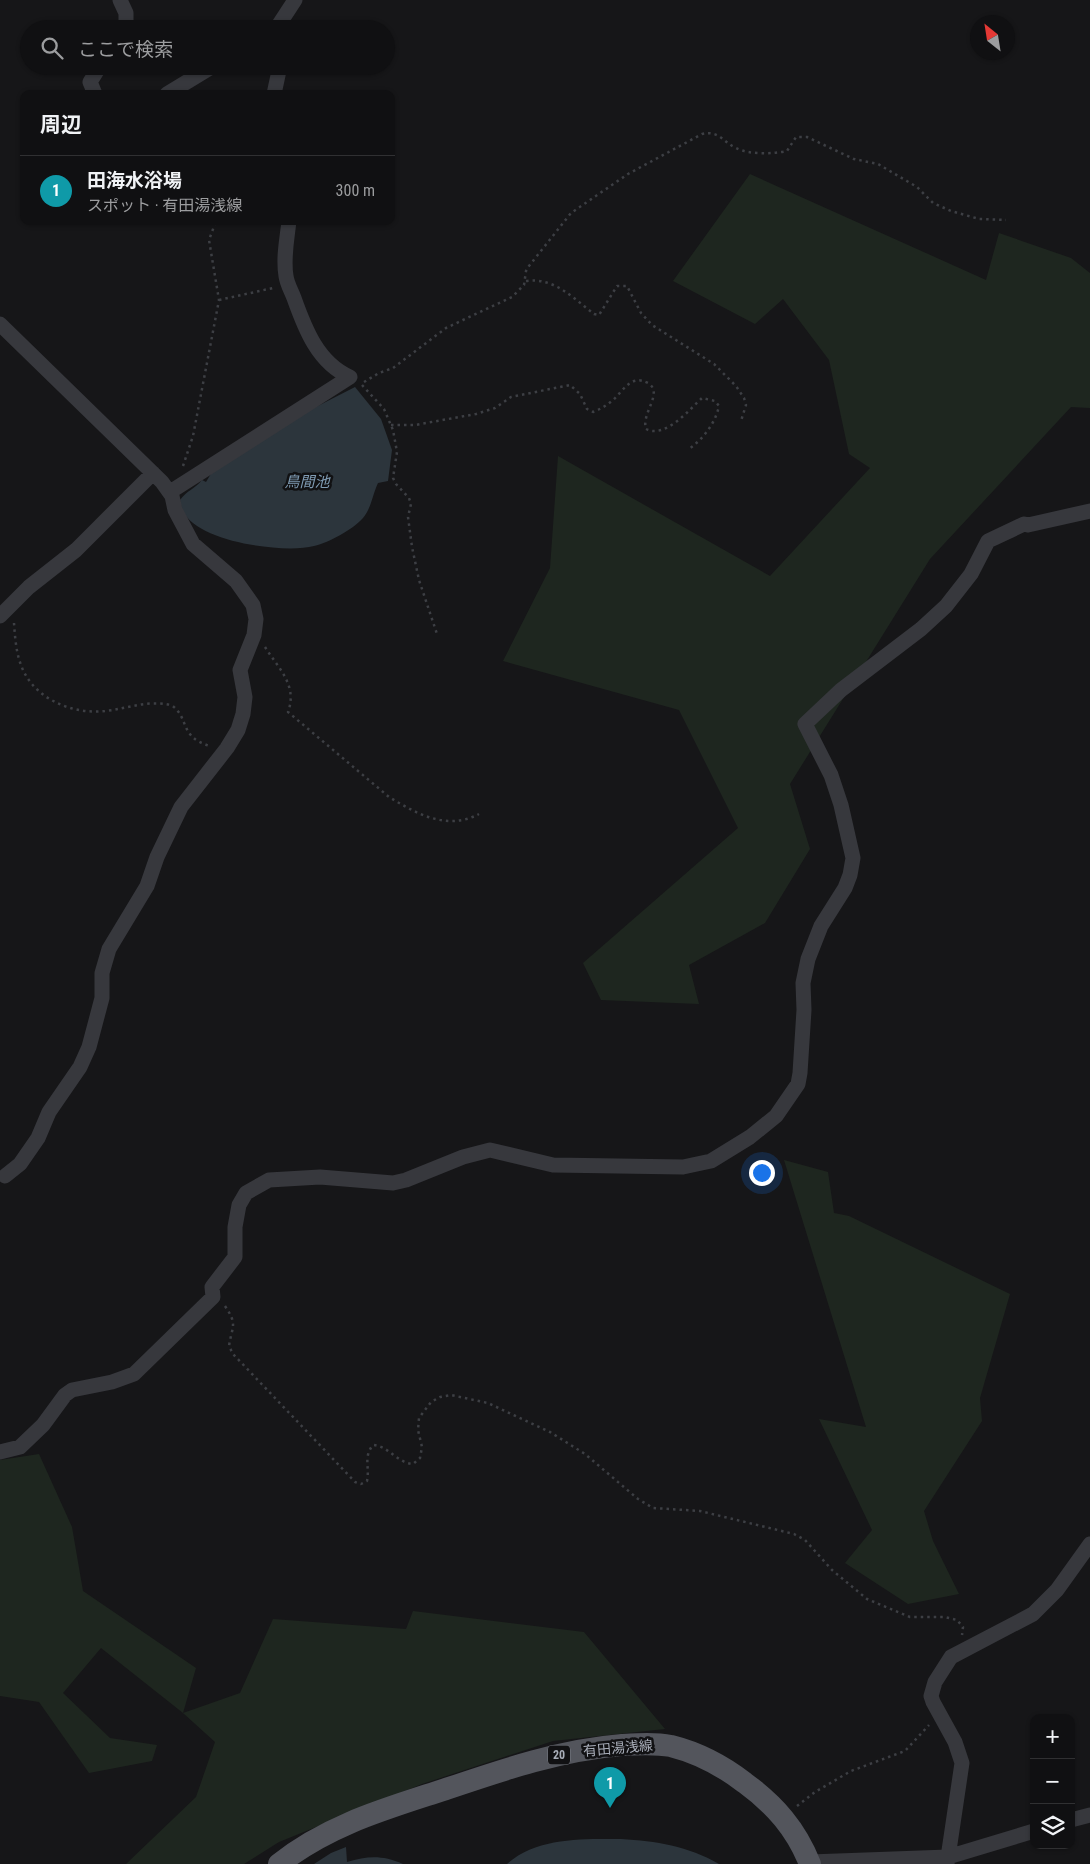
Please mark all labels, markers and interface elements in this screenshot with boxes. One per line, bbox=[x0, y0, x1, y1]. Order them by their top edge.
north arrow bbox=[970, 15, 1015, 60]
search box bbox=[20, 20, 395, 75]
icon: search bbox=[38, 34, 66, 62]
text: ここで検索 bbox=[78, 38, 173, 61]
text: 周辺 bbox=[40, 113, 82, 137]
text: 田海水浴場 bbox=[87, 169, 182, 192]
text: 1 bbox=[52, 181, 60, 200]
text: 300 m bbox=[336, 181, 375, 200]
text: スポット · 有田湯浅線 bbox=[87, 196, 242, 215]
water label: 鳥間池 bbox=[284, 473, 331, 491]
your location bbox=[749, 1160, 775, 1186]
map controls bbox=[1030, 1714, 1075, 1849]
button: + bbox=[1030, 1714, 1075, 1759]
street label: 有田湯浅線 bbox=[582, 1737, 654, 1759]
road number: 20 bbox=[548, 1746, 570, 1764]
button: − bbox=[1030, 1759, 1075, 1804]
pin: 1 bbox=[594, 1767, 626, 1808]
button: layers bbox=[1030, 1804, 1075, 1849]

